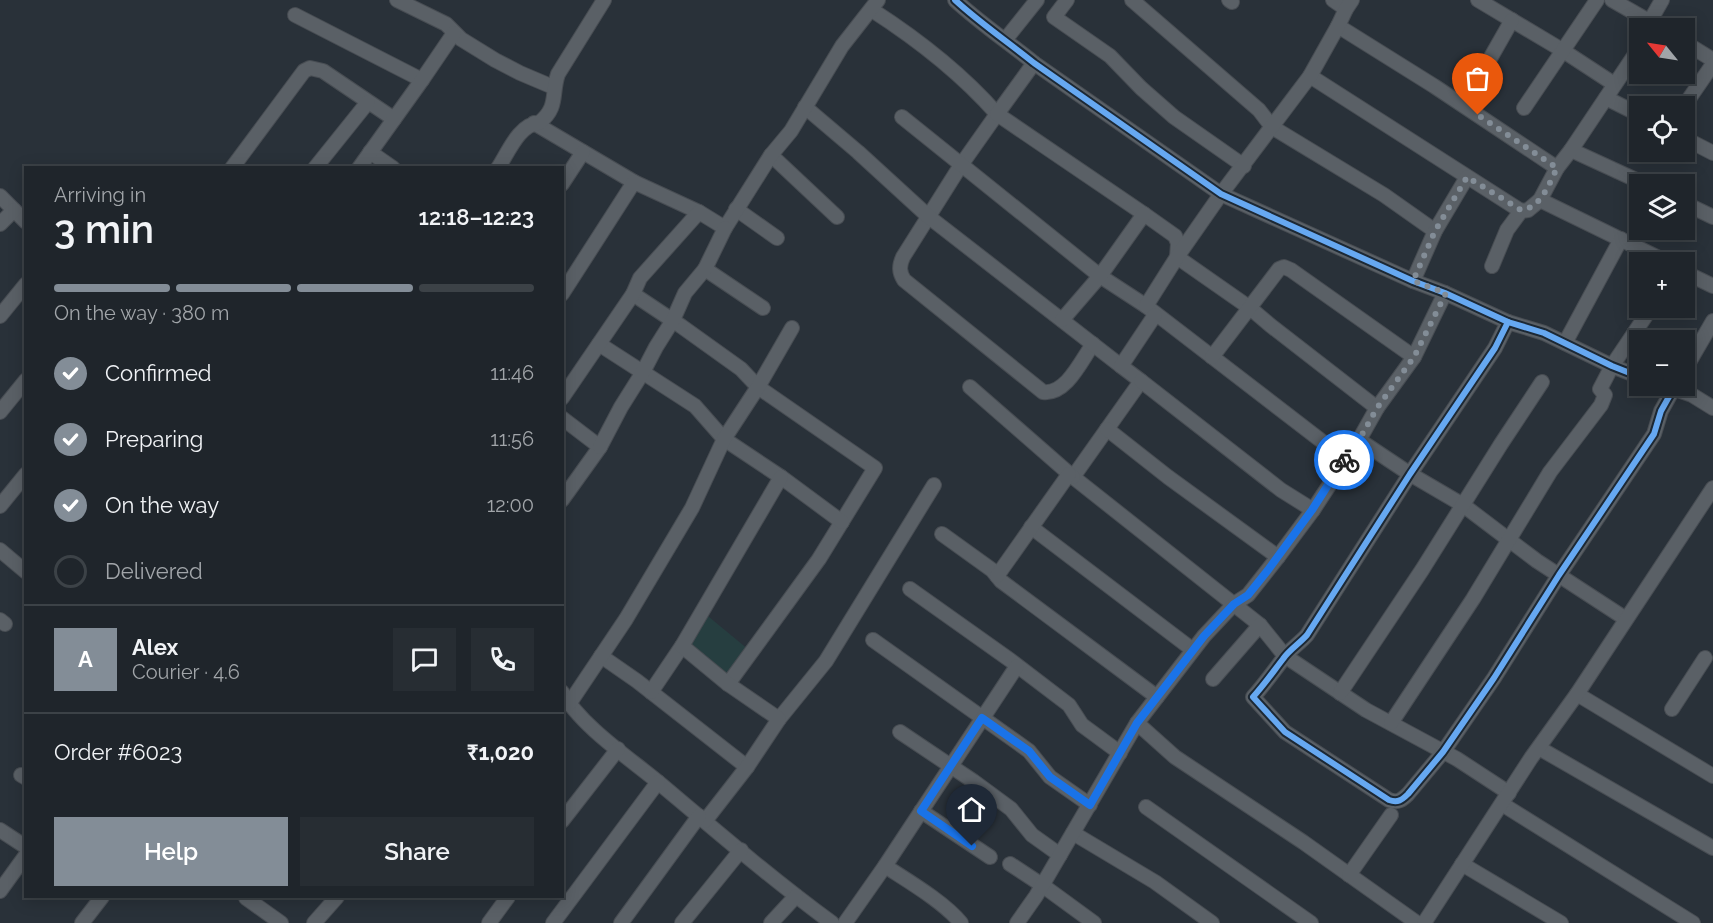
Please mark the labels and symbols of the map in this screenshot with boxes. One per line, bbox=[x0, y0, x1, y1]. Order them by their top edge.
north arrow bbox=[1629, 18, 1695, 84]
pin bbox=[1452, 53, 1503, 115]
courier bbox=[1314, 430, 1374, 490]
pin bbox=[946, 784, 997, 846]

